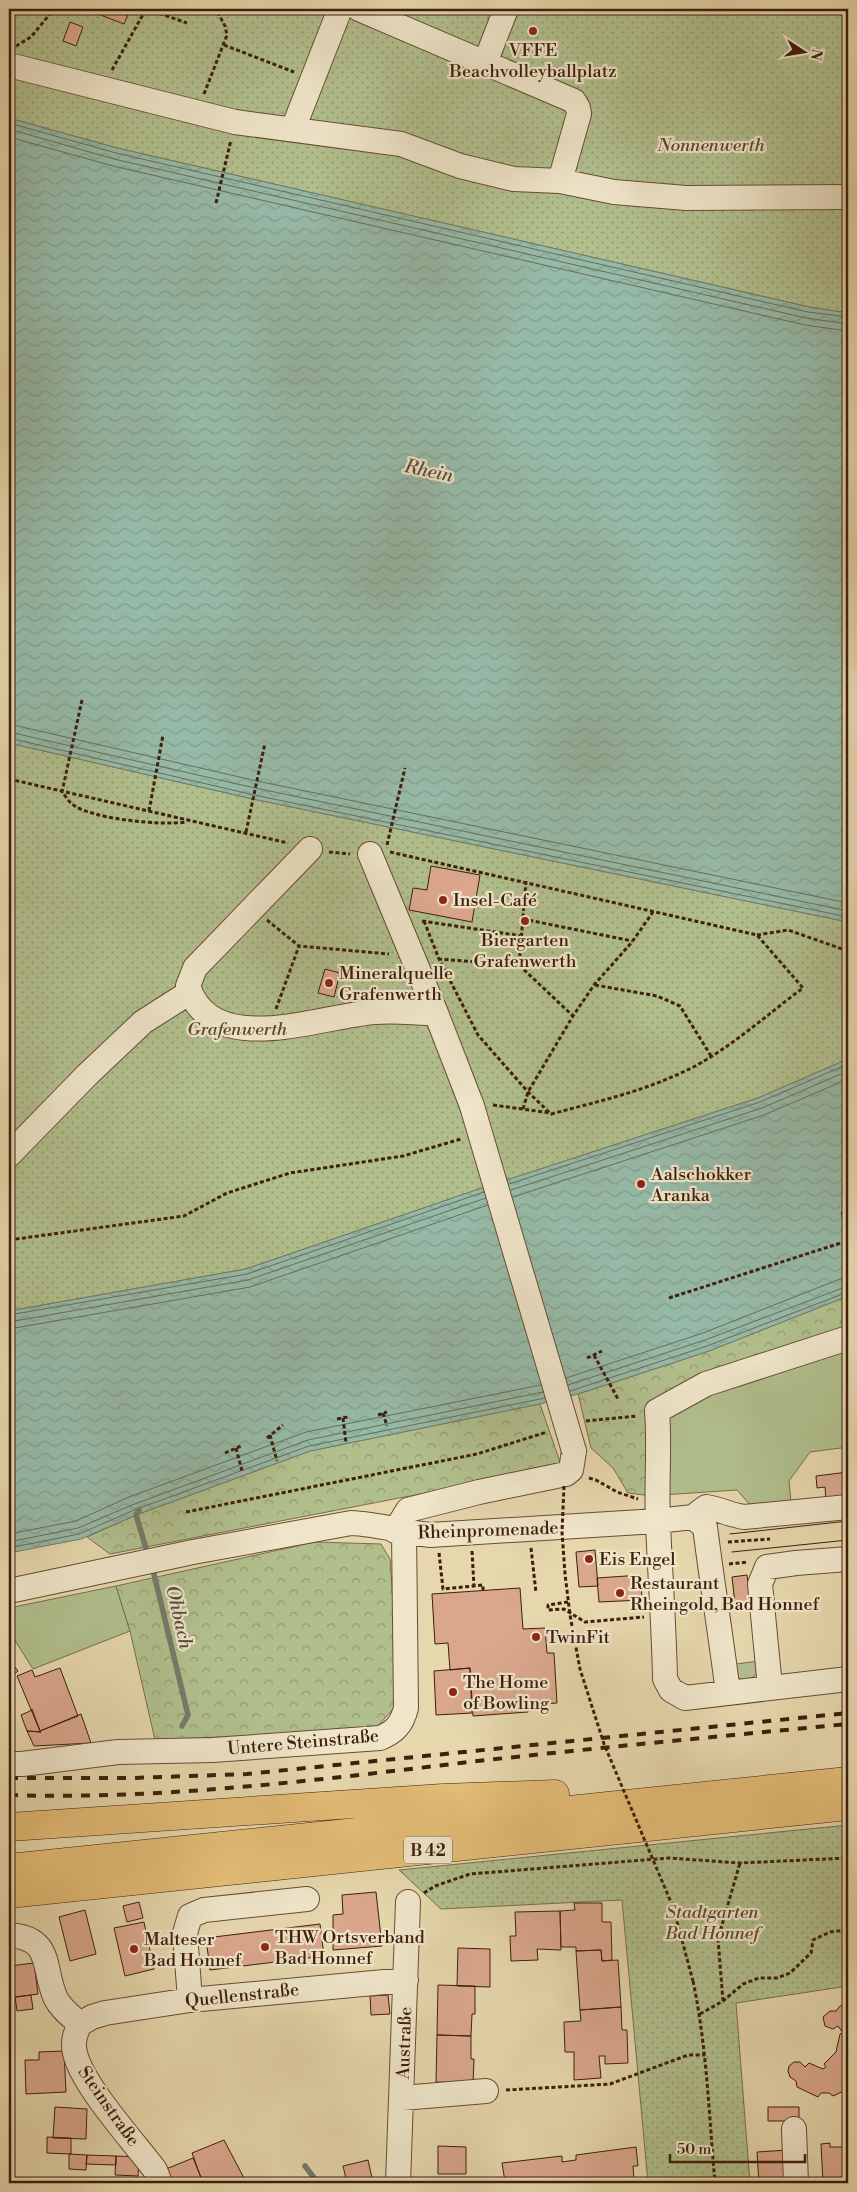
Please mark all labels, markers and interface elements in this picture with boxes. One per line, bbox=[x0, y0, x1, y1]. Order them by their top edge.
marker: VFFE Beachvolleyballplatz bbox=[527, 25, 539, 37]
north arrow bbox=[780, 28, 830, 78]
place label: VFFE Beachvolleyballplatz bbox=[448, 39, 617, 83]
text: N bbox=[806, 47, 826, 62]
park label: Nonnenwerth bbox=[656, 134, 766, 157]
water label: Rhein bbox=[401, 454, 456, 488]
place label: Insel-Café bbox=[453, 889, 537, 912]
marker: Insel-Café bbox=[437, 894, 449, 906]
marker: Biergarten Grafenwerth bbox=[519, 915, 531, 927]
place label: Biergarten Grafenwerth bbox=[473, 929, 577, 973]
place label: Mineralquelle Grafenwerth bbox=[339, 962, 453, 1006]
marker: Mineralquelle Grafenwerth bbox=[323, 977, 335, 989]
park label: Grafenwerth bbox=[187, 1018, 288, 1041]
place label: Aalschokker Aranka bbox=[650, 1163, 752, 1207]
marker: Aalschokker Aranka bbox=[635, 1178, 647, 1190]
street label: Rheinpromenade bbox=[417, 1517, 559, 1544]
place label: Eis Engel bbox=[599, 1548, 676, 1571]
marker: Eis Engel bbox=[583, 1553, 595, 1565]
place label: Restaurant Rheingold, Bad Honnef bbox=[630, 1572, 821, 1616]
water label: Ohbach bbox=[160, 1583, 198, 1652]
marker: Restaurant Rheingold, Bad Honnef bbox=[614, 1587, 626, 1599]
place label: TwinFit bbox=[546, 1626, 610, 1649]
marker: TwinFit bbox=[530, 1631, 542, 1643]
place label: The Home of Bowling bbox=[463, 1671, 550, 1715]
marker: The Home of Bowling bbox=[447, 1686, 459, 1698]
street label: Untere Steinstraße bbox=[226, 1724, 380, 1761]
road number: B 42 bbox=[404, 1836, 452, 1864]
park label: Stadtgarten Bad Honnef bbox=[664, 1901, 763, 1945]
place label: THW Ortsverband Bad Honnef bbox=[274, 1926, 426, 1970]
place label: Malteser Bad Honnef bbox=[143, 1928, 243, 1972]
marker: THW Ortsverband Bad Honnef bbox=[259, 1941, 271, 1953]
marker: Malteser Bad Honnef bbox=[128, 1943, 140, 1955]
street label: Quellenstraße bbox=[184, 1978, 300, 2013]
street label: Austraße bbox=[392, 2006, 417, 2081]
street label: Steinstraße bbox=[73, 2062, 145, 2151]
scale bar bbox=[670, 2132, 804, 2164]
text: 50 m bbox=[677, 2140, 711, 2159]

